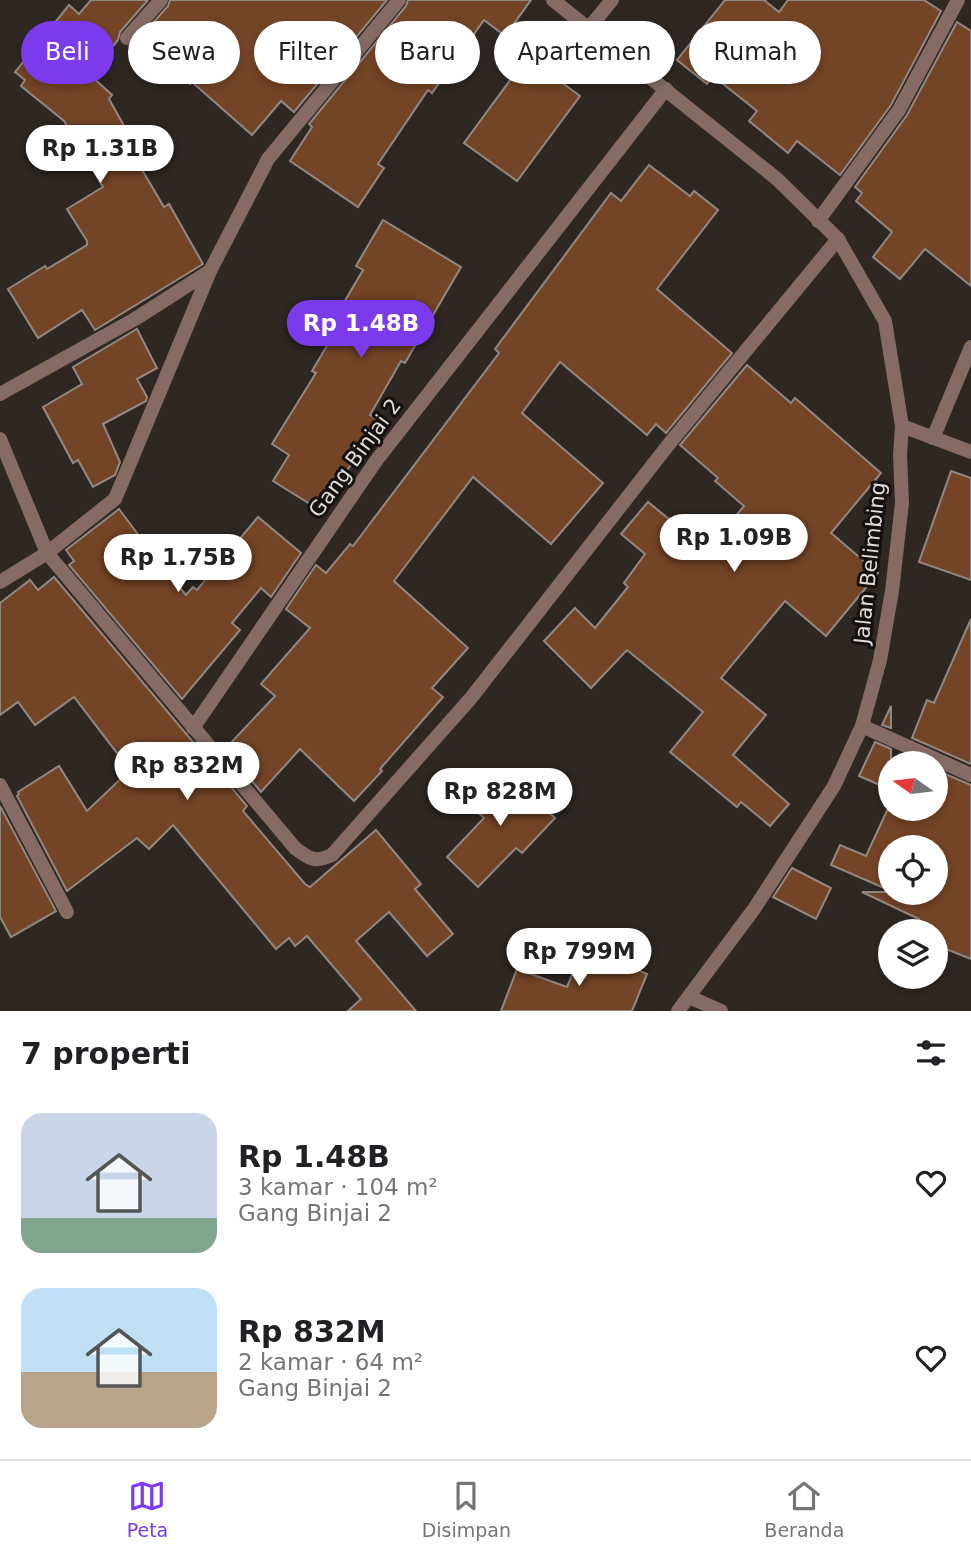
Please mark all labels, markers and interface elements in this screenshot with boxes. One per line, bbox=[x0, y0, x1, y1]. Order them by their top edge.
chip: Beli bbox=[21, 21, 114, 84]
chip: Sewa bbox=[128, 21, 240, 84]
chip: Filter bbox=[254, 21, 361, 84]
chip: Baru bbox=[375, 21, 480, 84]
chip: Apartemen bbox=[494, 21, 675, 84]
chip: Rumah bbox=[689, 21, 821, 84]
pin: Rp 1.31B bbox=[28, 125, 172, 185]
text: Rp 1.31B bbox=[42, 135, 158, 161]
pin: Rp 1.48B bbox=[289, 300, 433, 360]
text: Rp 1.48B bbox=[303, 310, 419, 336]
street label: Gang Binjai 2 bbox=[304, 394, 406, 522]
street label: Jalan Belimbing bbox=[849, 481, 890, 647]
pin: Rp 1.09B bbox=[662, 514, 806, 574]
text: Rp 1.09B bbox=[676, 524, 792, 550]
pin: Rp 1.75B bbox=[106, 534, 250, 594]
text: Rp 1.75B bbox=[120, 544, 236, 570]
pin: Rp 832M bbox=[122, 742, 252, 802]
north arrow bbox=[878, 751, 948, 821]
map controls bbox=[878, 751, 948, 989]
text: Rp 832M bbox=[130, 752, 244, 778]
pin: Rp 828M bbox=[435, 768, 565, 828]
text: Rp 828M bbox=[443, 778, 557, 804]
button: locate bbox=[878, 835, 948, 905]
button: layers bbox=[878, 919, 948, 989]
pin: Rp 799M bbox=[514, 928, 644, 988]
text: Rp 799M bbox=[522, 938, 636, 964]
icon: filters bbox=[912, 1034, 950, 1072]
text: 7 properti bbox=[21, 1036, 190, 1071]
text: Rp 1.48B bbox=[238, 1139, 390, 1174]
icon: home bbox=[77, 1141, 161, 1225]
icon: heart bbox=[912, 1164, 950, 1202]
text: 3 kamar · 104 m² bbox=[238, 1174, 438, 1200]
text: Gang Binjai 2 bbox=[238, 1200, 392, 1226]
text: Rp 832M bbox=[238, 1314, 386, 1349]
icon: home bbox=[77, 1316, 161, 1400]
icon: heart bbox=[912, 1339, 950, 1377]
text: 2 kamar · 64 m² bbox=[238, 1349, 423, 1375]
text: Gang Binjai 2 bbox=[238, 1375, 392, 1401]
tab: Peta bbox=[127, 1477, 168, 1541]
tab: Disimpan bbox=[422, 1477, 511, 1541]
tab: Beranda bbox=[764, 1477, 844, 1541]

